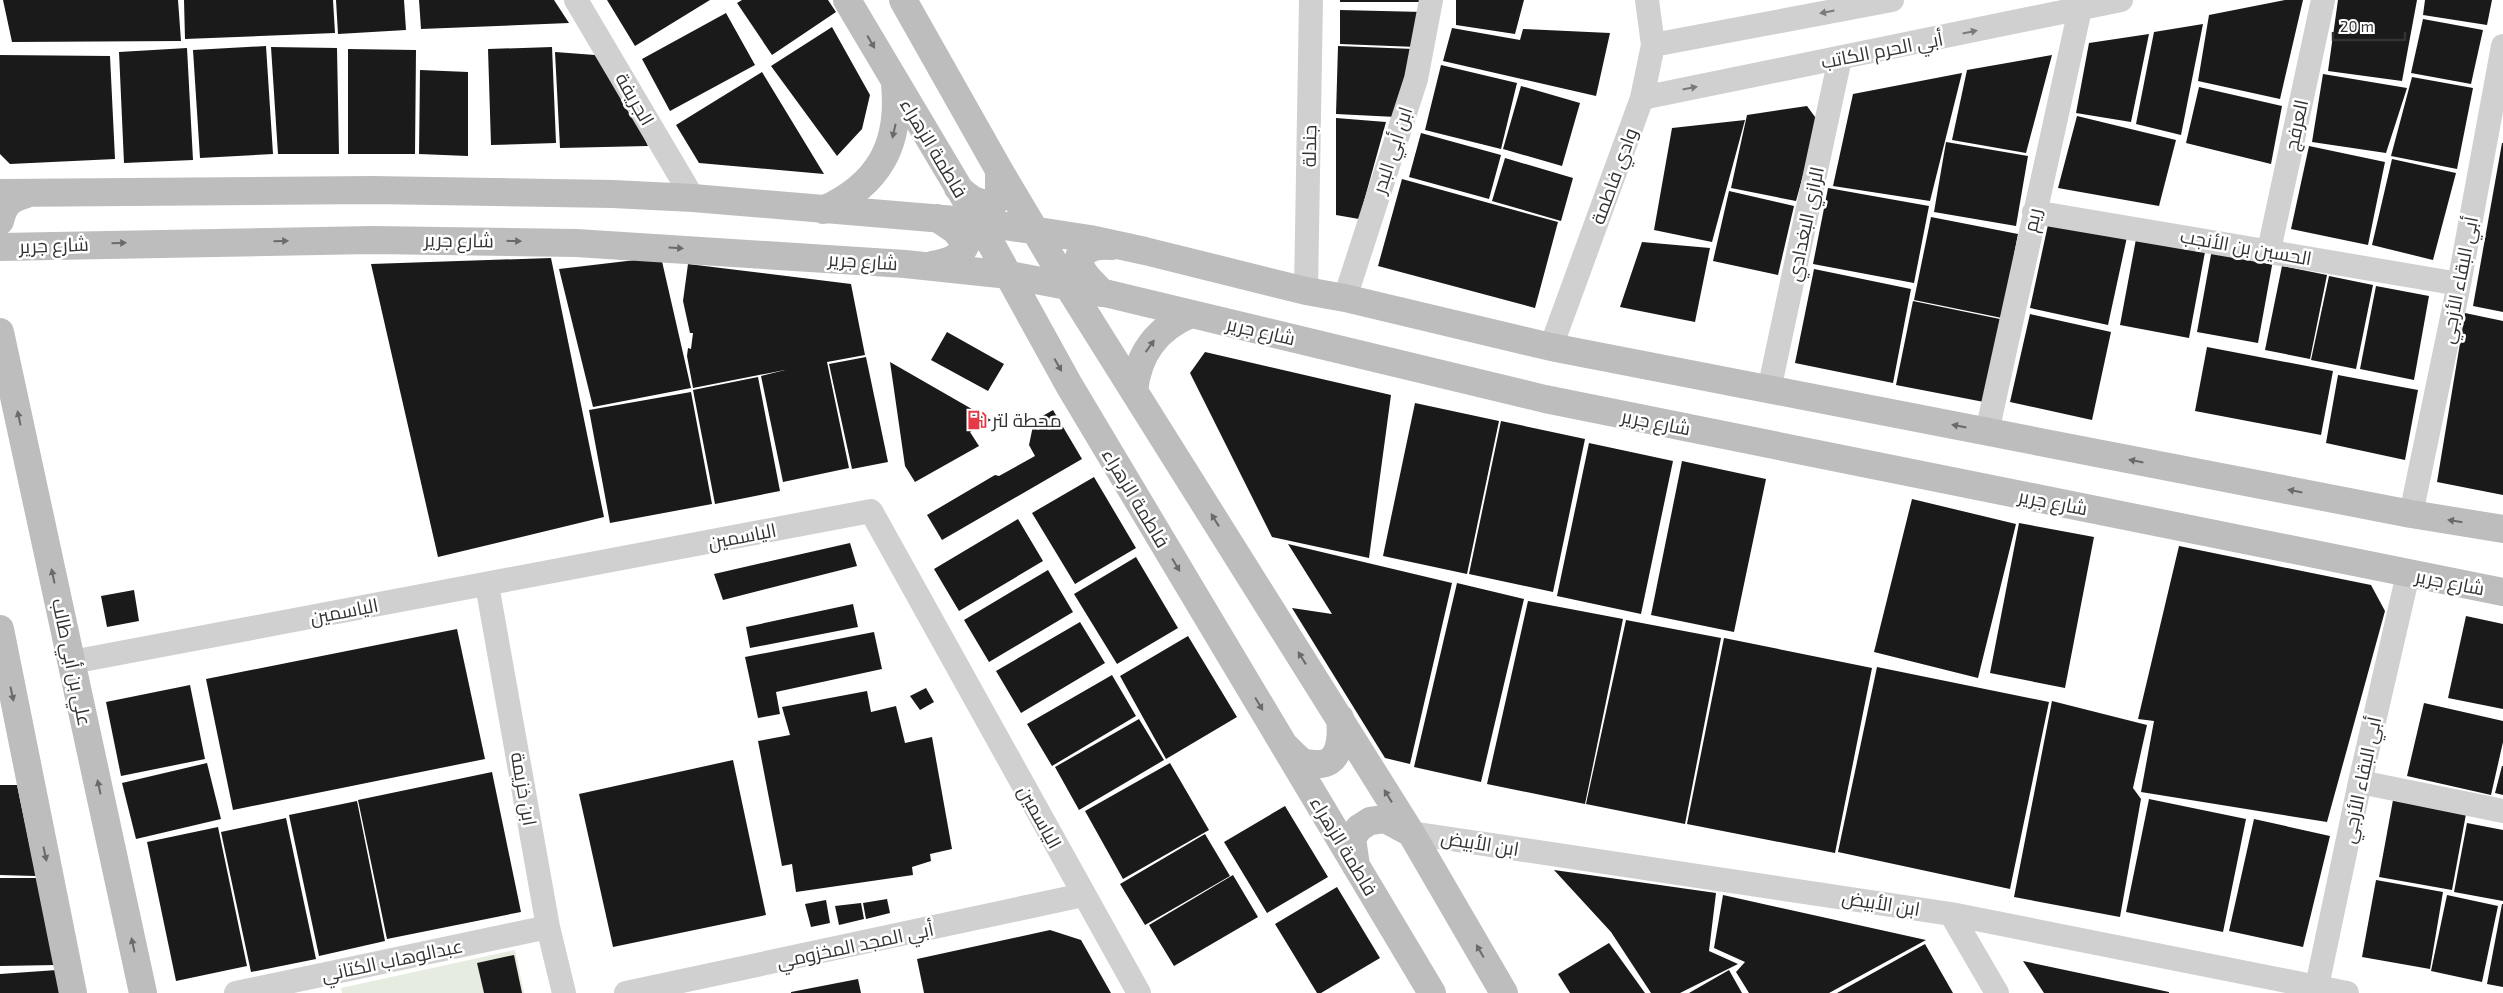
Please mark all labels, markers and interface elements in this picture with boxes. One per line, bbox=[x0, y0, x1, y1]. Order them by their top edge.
one-way arrow bbox=[1819, 9, 1835, 17]
scale bar bbox=[2333, 10, 2406, 42]
text: 20 m bbox=[2340, 17, 2374, 35]
street label: أبي الحرم الكاتب bbox=[1819, 26, 1946, 77]
one-way arrow bbox=[1962, 27, 1978, 35]
one-way arrow bbox=[867, 36, 876, 49]
street label: الجريفة bbox=[610, 68, 660, 130]
one-way arrow bbox=[1683, 84, 1698, 92]
street label: فاطمة الزهراء bbox=[895, 94, 973, 202]
street label: العرفج bbox=[2279, 97, 2315, 153]
street label: ابن أبي البدر bbox=[1366, 103, 1420, 198]
one-way arrow bbox=[890, 124, 898, 139]
street label: وادي فاطمة bbox=[1585, 124, 1645, 229]
street label: جندلة bbox=[1297, 125, 1320, 167]
street label: الرازي البغدادي bbox=[1781, 164, 1832, 284]
street label: ريم bbox=[2018, 206, 2048, 235]
street label: أبي البقاء الأزجي bbox=[2435, 214, 2486, 346]
street label: الحسين بن الأنجب bbox=[2178, 224, 2314, 270]
street label: شارع جرير bbox=[423, 227, 494, 255]
street label: شارع جرير bbox=[18, 232, 89, 260]
one-way arrow bbox=[273, 237, 289, 245]
one-way arrow bbox=[506, 237, 522, 245]
one-way arrow bbox=[111, 239, 127, 247]
one-way arrow bbox=[668, 244, 684, 252]
street label: شارع جرير bbox=[826, 247, 899, 277]
street label: شارع جرير bbox=[1223, 311, 1298, 352]
one-way arrow bbox=[1145, 339, 1155, 353]
one-way arrow bbox=[1053, 358, 1062, 371]
street label: شارع جرير bbox=[1618, 403, 1692, 442]
place label: محطة لتر bbox=[991, 408, 1062, 432]
one-way arrow bbox=[14, 409, 22, 425]
fuel station icon: محطة لتر bbox=[966, 409, 988, 431]
one-way arrow bbox=[1950, 422, 1966, 430]
street label: فاطمة الزهراء bbox=[1097, 444, 1175, 552]
one-way arrow bbox=[2127, 456, 2143, 464]
street label: شارع جرير bbox=[2015, 483, 2089, 522]
one-way arrow bbox=[2287, 487, 2303, 495]
one-way arrow bbox=[1211, 514, 1220, 527]
one-way arrow bbox=[2447, 516, 2463, 524]
street label: الياسمين bbox=[706, 518, 778, 554]
one-way arrow bbox=[1171, 558, 1180, 571]
street label: شارع جرير bbox=[2412, 563, 2486, 602]
one-way arrow bbox=[49, 569, 57, 584]
street label: الياسمين bbox=[308, 593, 380, 629]
street label: علي بن أبي طالب bbox=[44, 596, 97, 729]
one-way arrow bbox=[1297, 652, 1306, 665]
one-way arrow bbox=[9, 687, 17, 703]
one-way arrow bbox=[1255, 698, 1264, 711]
street label: أبي البقاء الأزجي bbox=[2336, 714, 2389, 846]
street label: ابن خزيمة bbox=[506, 750, 542, 828]
one-way arrow bbox=[95, 779, 103, 794]
street label: الياسمين bbox=[1013, 781, 1067, 853]
one-way arrow bbox=[1384, 789, 1393, 802]
street label: فاطمة الزهراء bbox=[1305, 792, 1383, 900]
street label: ابن الأبيض bbox=[1439, 825, 1521, 861]
one-way arrow bbox=[41, 846, 49, 861]
street label: ابن الأبيض bbox=[1840, 885, 1922, 921]
street label: أبي المجد المخزومي bbox=[774, 917, 936, 976]
street label: عبدالوهاب الكتاني bbox=[319, 933, 466, 990]
one-way arrow bbox=[129, 938, 137, 953]
one-way arrow bbox=[1475, 944, 1484, 957]

